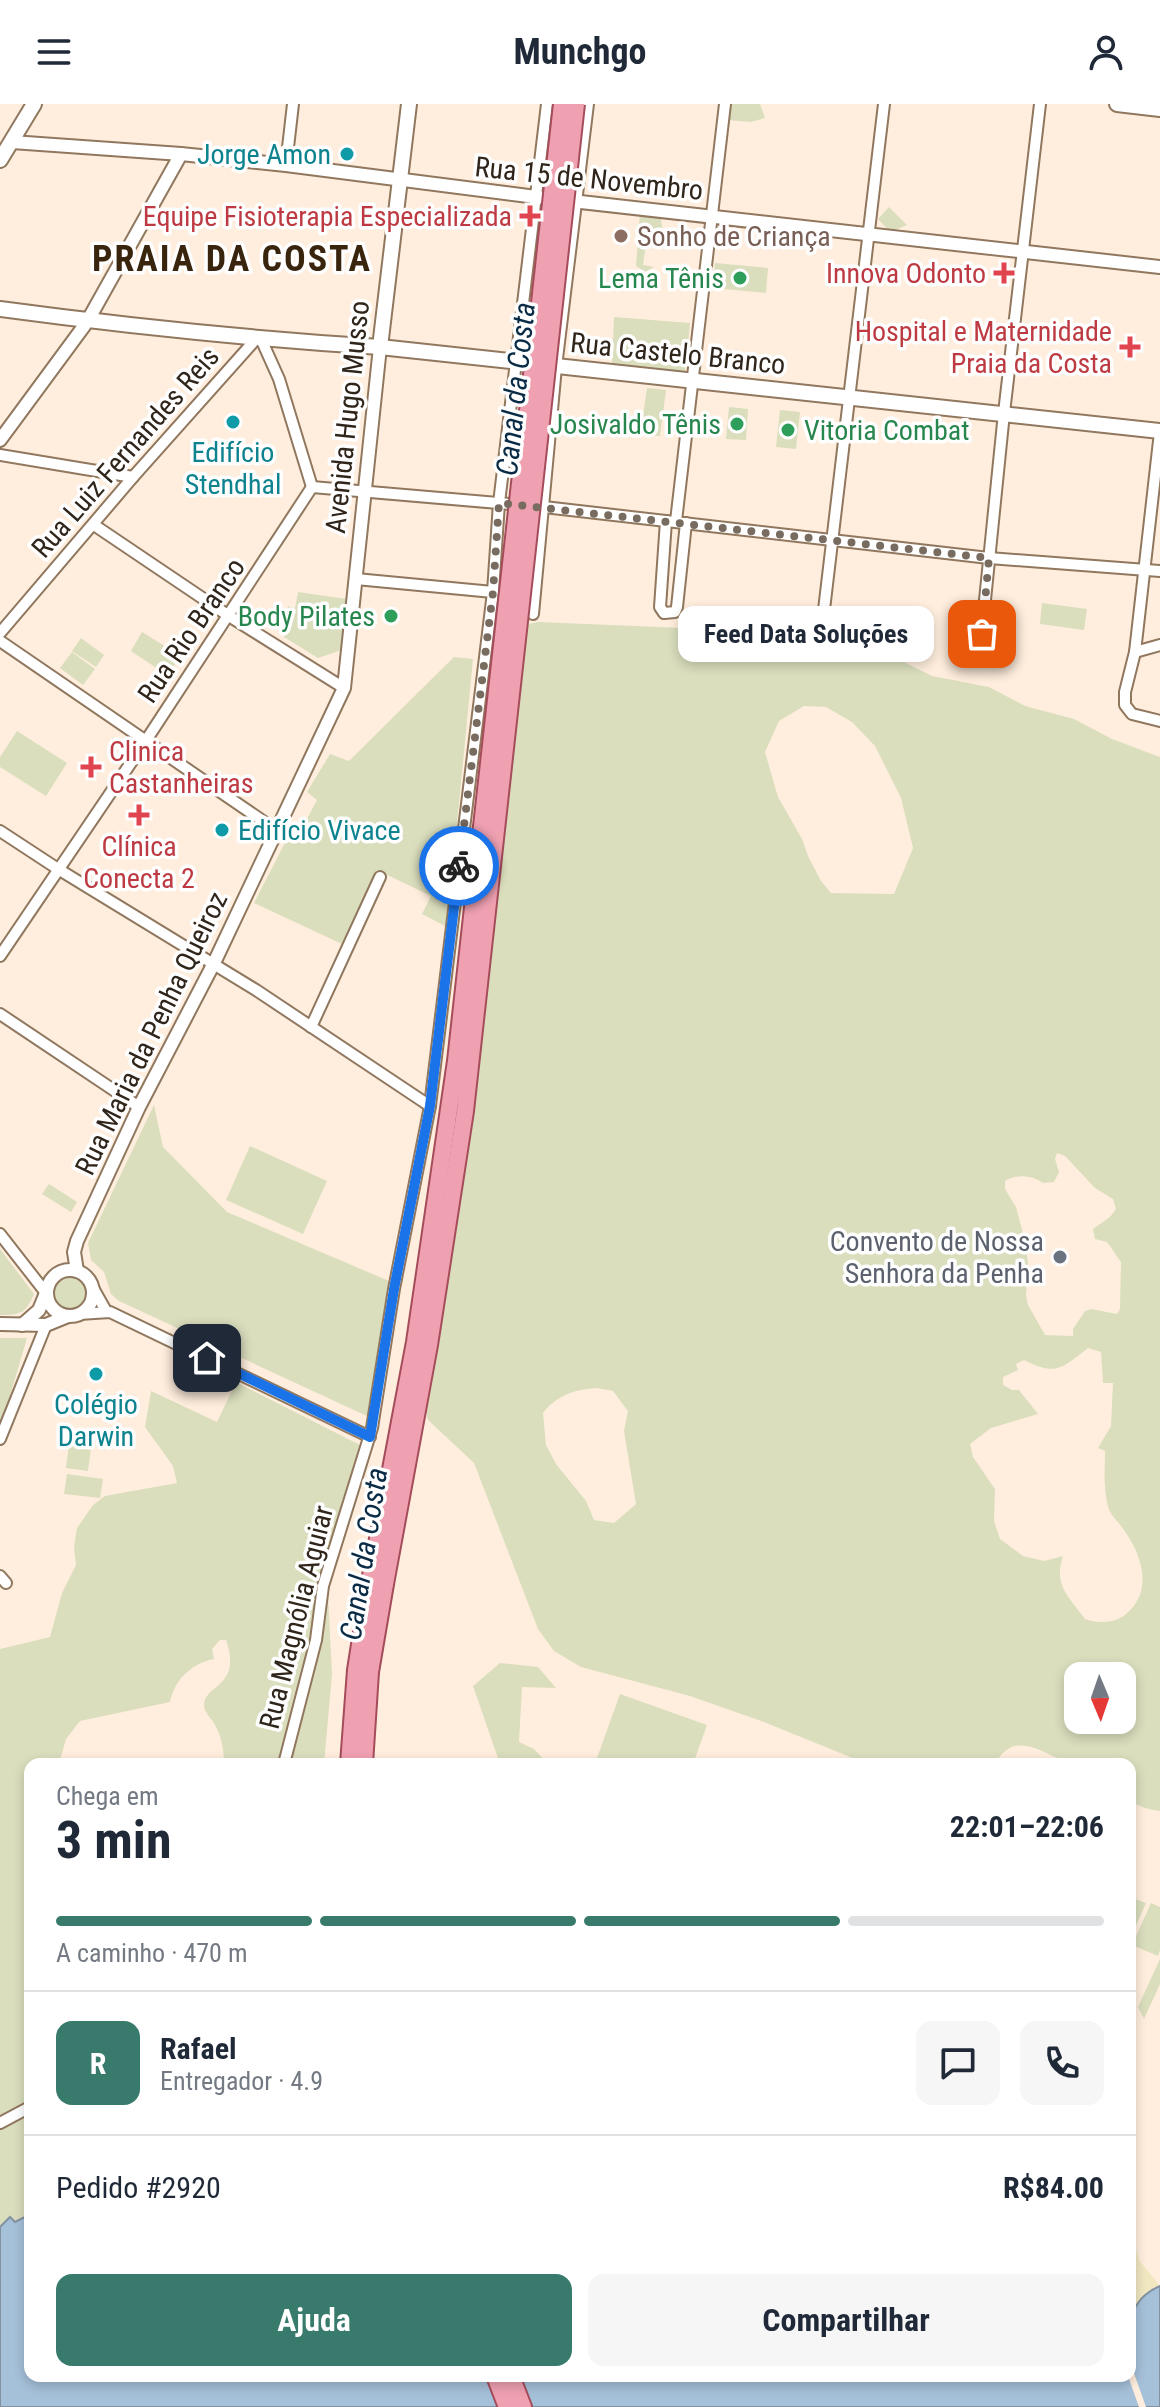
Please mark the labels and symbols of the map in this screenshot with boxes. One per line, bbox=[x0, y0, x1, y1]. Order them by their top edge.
place label: Jorge Amon bbox=[197, 138, 331, 171]
marker: Jorge Amon bbox=[338, 145, 356, 163]
street label: Rua 15 de Novembro bbox=[473, 150, 705, 207]
place label: Equipe Fisioterapia Especializada bbox=[143, 200, 512, 233]
marker: Equipe Fisioterapia Especializada bbox=[519, 205, 541, 227]
place label: Sonho de Criança bbox=[637, 220, 831, 253]
marker: Sonho de Criança bbox=[612, 227, 630, 245]
district label: PRAIA DA COSTA bbox=[92, 238, 372, 280]
place label: Innova Odonto bbox=[826, 257, 986, 290]
place label: Lema Tênis bbox=[598, 262, 724, 295]
marker: Innova Odonto bbox=[993, 262, 1015, 284]
marker: Lema Tênis bbox=[731, 269, 749, 287]
street label: Avenida Hugo Musso bbox=[319, 299, 376, 535]
water label: Canal da Costa bbox=[489, 301, 542, 477]
place label: Hospital e Maternidade Praia da Costa bbox=[855, 315, 1112, 380]
street label: Rua Castelo Branco bbox=[569, 326, 787, 381]
marker: Hospital e Maternidade Praia da Costa bbox=[1119, 336, 1141, 358]
street label: Rua Luiz Fernandes Reis bbox=[25, 340, 226, 564]
place label: Josivaldo Tênis bbox=[550, 408, 721, 441]
marker: Edifício Stendhal bbox=[224, 413, 242, 431]
place label: Vitoria Combat bbox=[804, 414, 970, 447]
marker: Josivaldo Tênis bbox=[728, 415, 746, 433]
marker: Vitoria Combat bbox=[779, 421, 797, 439]
place label: Edifício Stendhal bbox=[185, 436, 281, 501]
street label: Rua Rio Branco bbox=[131, 552, 252, 709]
place label: Body Pilates bbox=[238, 600, 375, 633]
pin bbox=[948, 600, 1016, 668]
callout: Feed Data Soluções bbox=[678, 606, 934, 662]
marker: Body Pilates bbox=[382, 607, 400, 625]
place label: Clinica Castanheiras bbox=[109, 735, 254, 800]
marker: Clinica Castanheiras bbox=[80, 756, 102, 778]
marker: Clínica Conecta 2 bbox=[128, 804, 150, 826]
place label: Edifício Vivace bbox=[238, 814, 401, 847]
marker: Edifício Vivace bbox=[213, 821, 231, 839]
courier bbox=[419, 826, 499, 906]
place label: Clínica Conecta 2 bbox=[83, 830, 195, 895]
street label: Rua Maria da Penha Queiroz bbox=[68, 886, 234, 1180]
place label: Convento de Nossa Senhora da Penha bbox=[830, 1225, 1044, 1290]
marker: Convento de Nossa Senhora da Penha bbox=[1051, 1248, 1069, 1266]
pin bbox=[173, 1324, 241, 1392]
marker: Colégio Darwin bbox=[87, 1365, 105, 1383]
place label: Colégio Darwin bbox=[54, 1388, 138, 1453]
water label: Canal da Costa bbox=[333, 1465, 394, 1643]
street label: Rua Magnólia Aguiar bbox=[253, 1502, 340, 1732]
north arrow bbox=[1064, 1662, 1136, 1734]

